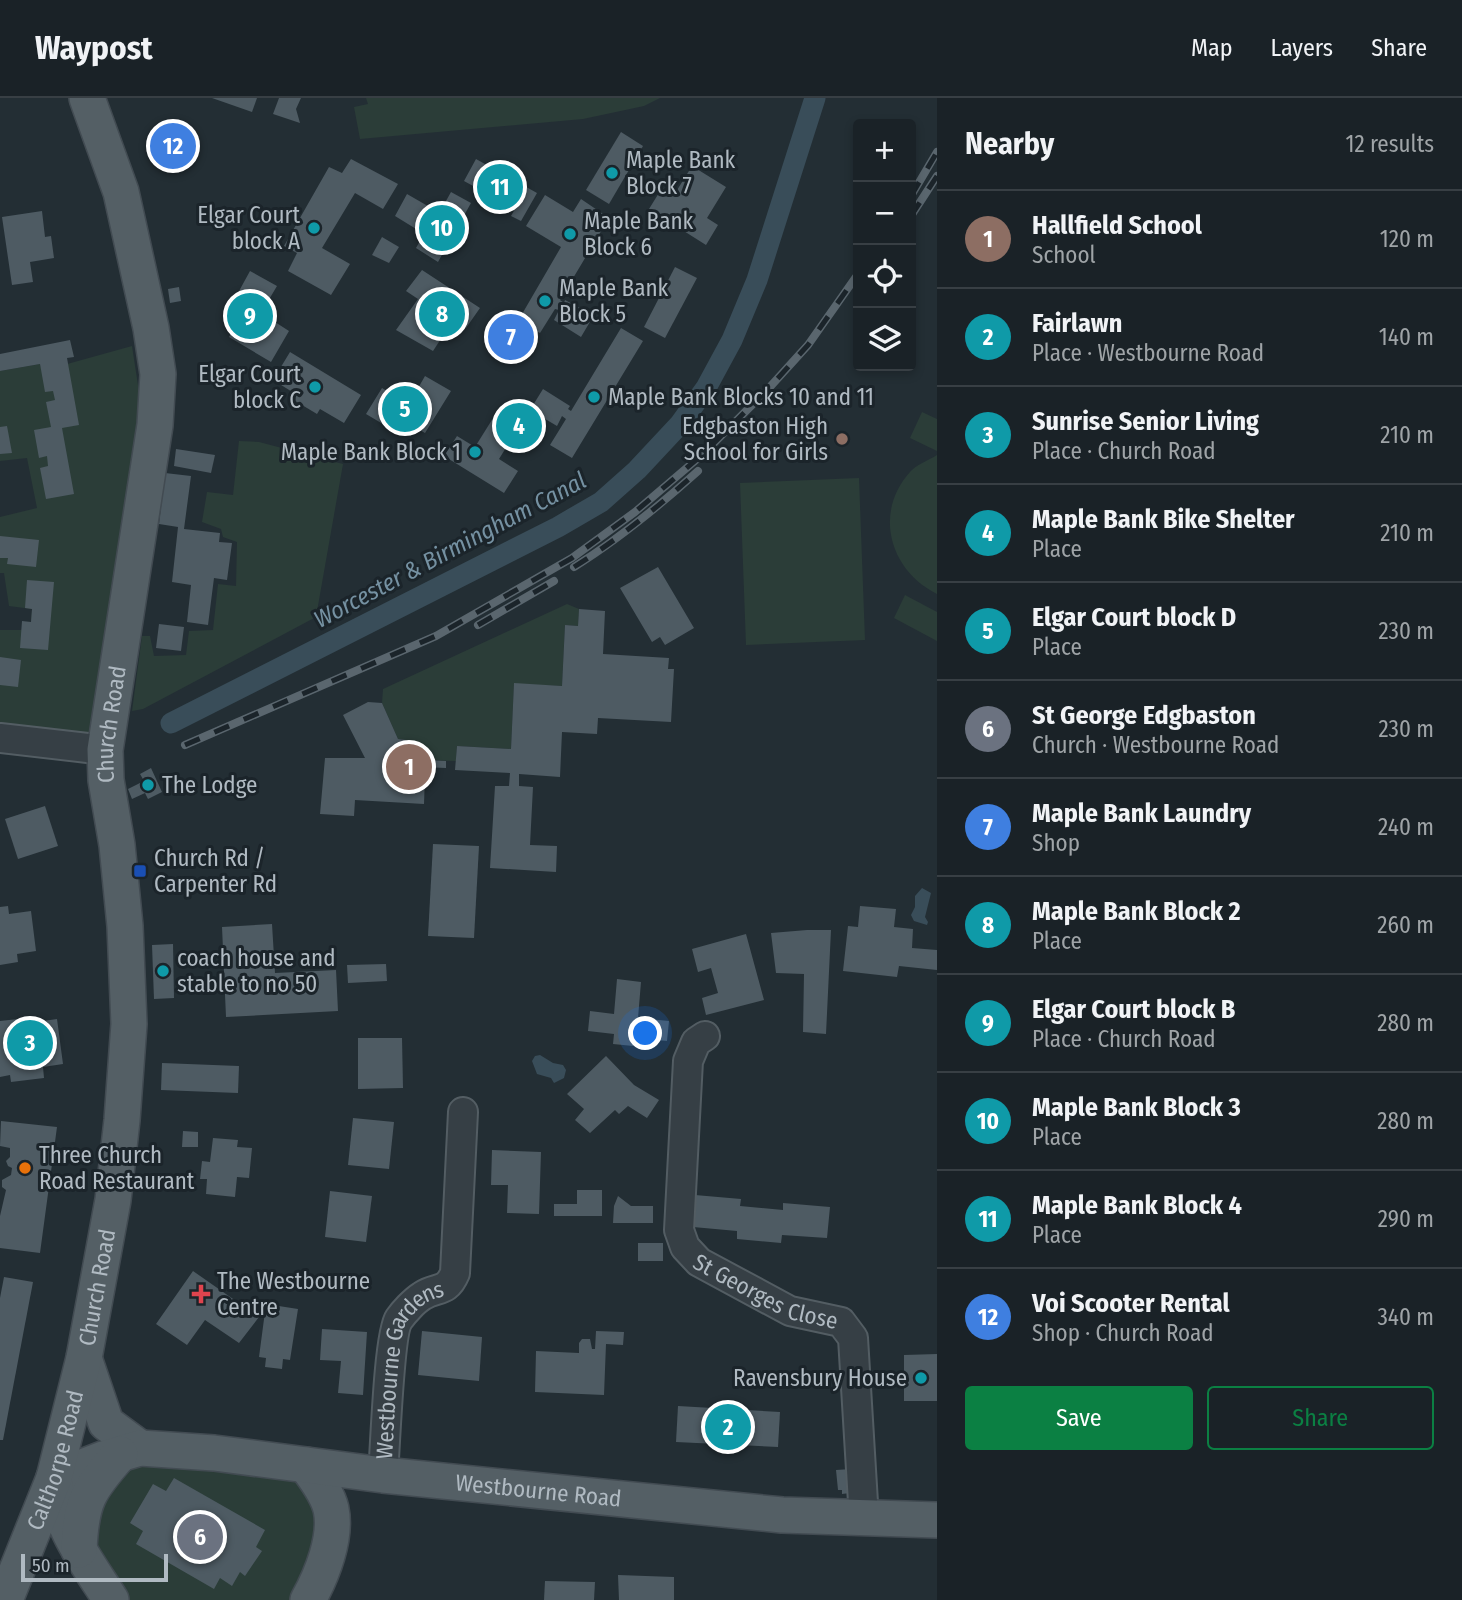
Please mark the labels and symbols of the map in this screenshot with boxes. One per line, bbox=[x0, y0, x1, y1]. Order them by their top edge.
pin: 12 bbox=[150, 120, 196, 172]
place label: Maple Bank Block 7 bbox=[626, 146, 736, 200]
pin: 11 bbox=[477, 161, 523, 213]
marker: Maple Bank Block 7 bbox=[604, 165, 620, 181]
place label: Elgar Court block A bbox=[197, 201, 300, 255]
pin: 10 bbox=[419, 202, 465, 254]
place label: Maple Bank Block 6 bbox=[584, 207, 694, 261]
marker: Elgar Court block A bbox=[306, 220, 322, 236]
marker: Maple Bank Block 6 bbox=[562, 226, 578, 242]
place label: Maple Bank Block 5 bbox=[559, 274, 669, 328]
pin: 8 bbox=[419, 288, 465, 340]
pin: 9 bbox=[227, 290, 273, 342]
marker: Maple Bank Block 5 bbox=[537, 293, 553, 309]
pin: 7 bbox=[488, 311, 534, 363]
place label: Elgar Court block C bbox=[198, 360, 301, 414]
marker: Elgar Court block C bbox=[307, 379, 323, 395]
pin: 5 bbox=[382, 383, 428, 435]
place label: Maple Bank Blocks 10 and 11 bbox=[608, 383, 874, 411]
marker: Maple Bank Blocks 10 and 11 bbox=[586, 389, 602, 405]
pin: 4 bbox=[496, 400, 542, 452]
place label: Edgbaston High School for Girls bbox=[682, 412, 828, 466]
marker: Edgbaston High School for Girls bbox=[834, 431, 850, 447]
place label: Maple Bank Block 1 bbox=[281, 438, 461, 466]
marker: Maple Bank Block 1 bbox=[467, 444, 483, 460]
water label: Worcester & Birmingham Canal bbox=[309, 466, 591, 634]
street label: Church Road bbox=[91, 664, 132, 783]
pin: 1 bbox=[386, 741, 432, 793]
place label: The Lodge bbox=[162, 771, 257, 799]
marker: The Lodge bbox=[140, 777, 156, 793]
place label: Church Rd / Carpenter Rd bbox=[154, 844, 277, 898]
marker: Church Rd / Carpenter Rd bbox=[132, 863, 148, 879]
place label: coach house and stable to no 50 bbox=[177, 944, 336, 998]
marker: coach house and stable to no 50 bbox=[155, 963, 171, 979]
your location bbox=[628, 1016, 662, 1050]
pin: 3 bbox=[7, 1017, 53, 1069]
place label: Three Church Road Restaurant bbox=[39, 1141, 195, 1195]
marker: Three Church Road Restaurant bbox=[17, 1160, 33, 1176]
street label: Church Road bbox=[73, 1227, 121, 1348]
street label: St Georges Close bbox=[688, 1248, 841, 1335]
place label: The Westbourne Centre bbox=[217, 1267, 370, 1321]
street label: Westbourne Gardens bbox=[370, 1275, 447, 1460]
marker: The Westbourne Centre bbox=[191, 1284, 211, 1304]
place label: Ravensbury House bbox=[733, 1364, 907, 1392]
marker: Ravensbury House bbox=[913, 1370, 929, 1386]
street label: Calthorpe Road bbox=[20, 1387, 89, 1534]
pin: 2 bbox=[705, 1401, 751, 1453]
street label: Westbourne Road bbox=[454, 1468, 623, 1513]
pin: 6 bbox=[177, 1511, 223, 1563]
scale bar bbox=[21, 1551, 168, 1583]

